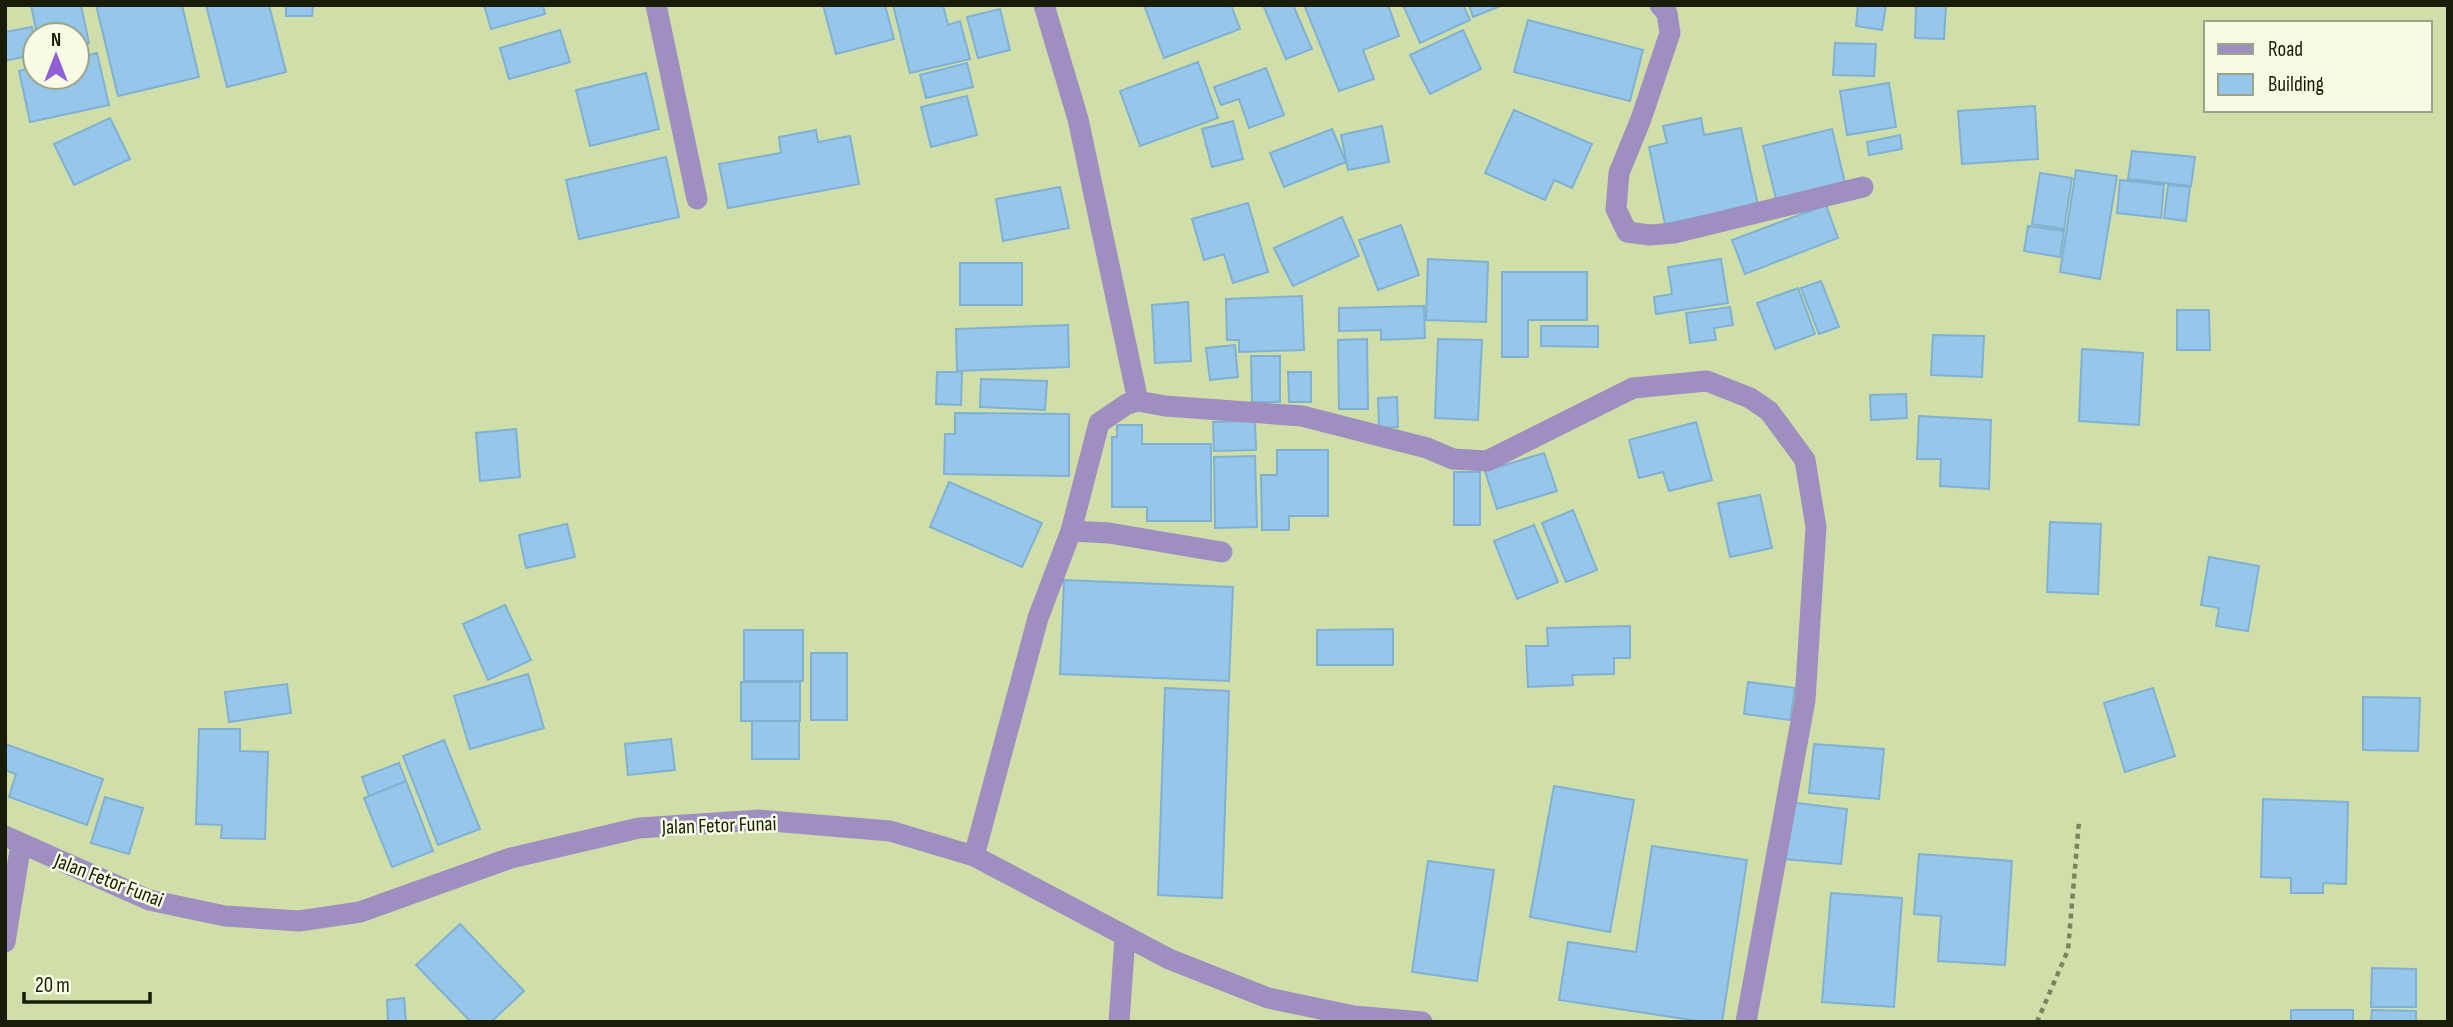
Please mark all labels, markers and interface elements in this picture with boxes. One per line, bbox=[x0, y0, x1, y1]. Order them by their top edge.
north arrow bbox=[21, 21, 91, 91]
legend bbox=[2204, 21, 2432, 112]
text: N bbox=[51, 29, 61, 52]
text: Road bbox=[2268, 37, 2303, 62]
text: Building bbox=[2268, 72, 2324, 97]
street label: Jalan Fetor Funai bbox=[660, 811, 777, 840]
street label: Jalan Fetor Funai bbox=[50, 848, 167, 913]
scale bar bbox=[24, 960, 150, 1004]
text: 20 m bbox=[35, 973, 70, 998]

